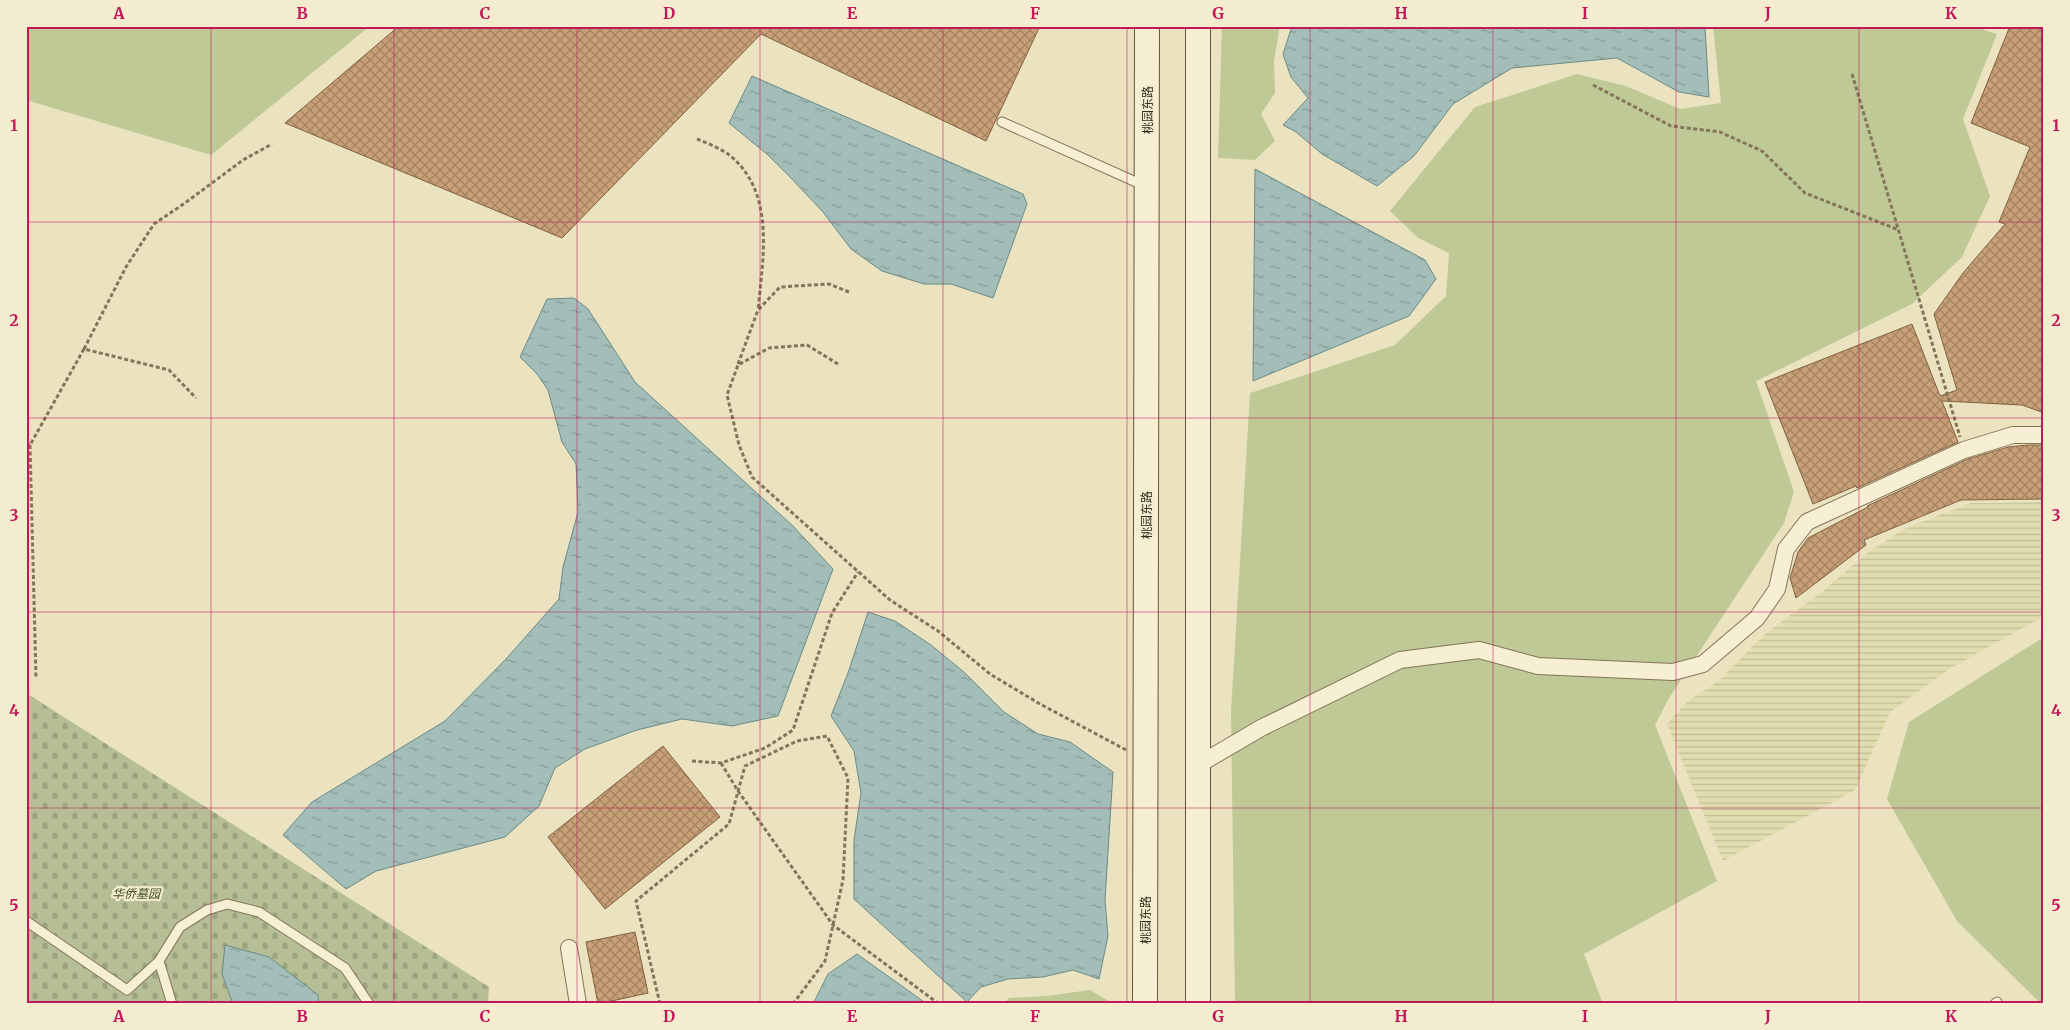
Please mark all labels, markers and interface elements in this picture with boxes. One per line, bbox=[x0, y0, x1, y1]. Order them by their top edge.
text: A bbox=[112, 3, 125, 23]
text: B bbox=[296, 3, 308, 23]
text: C bbox=[480, 3, 490, 23]
text: D bbox=[663, 3, 675, 23]
text: E bbox=[847, 3, 858, 23]
text: F bbox=[1030, 3, 1040, 23]
text: G bbox=[1212, 3, 1224, 23]
text: H bbox=[1394, 3, 1408, 23]
text: I bbox=[1582, 3, 1588, 23]
text: J bbox=[1764, 3, 1771, 23]
text: K bbox=[1945, 3, 1957, 23]
street label: 桃园东路 bbox=[1140, 86, 1155, 134]
text: 1 bbox=[10, 115, 18, 135]
text: 1 bbox=[2052, 115, 2060, 135]
text: 2 bbox=[9, 310, 19, 330]
text: 2 bbox=[2051, 310, 2061, 330]
street label: 桃园东路 bbox=[1139, 491, 1154, 539]
text: 3 bbox=[9, 505, 19, 525]
text: 3 bbox=[2051, 505, 2061, 525]
text: 4 bbox=[9, 700, 19, 720]
text: 4 bbox=[2051, 700, 2061, 720]
park label: 华侨墓园 bbox=[112, 886, 162, 901]
text: 5 bbox=[9, 895, 19, 915]
text: 5 bbox=[2051, 895, 2061, 915]
street label: 桃园东路 bbox=[1138, 896, 1153, 944]
text: A bbox=[112, 1006, 125, 1026]
text: B bbox=[296, 1006, 308, 1026]
text: C bbox=[480, 1006, 490, 1026]
text: D bbox=[663, 1006, 675, 1026]
text: E bbox=[847, 1006, 858, 1026]
text: F bbox=[1030, 1006, 1040, 1026]
text: G bbox=[1212, 1006, 1224, 1026]
text: H bbox=[1394, 1006, 1408, 1026]
text: I bbox=[1582, 1006, 1588, 1026]
text: J bbox=[1764, 1006, 1771, 1026]
text: K bbox=[1945, 1006, 1957, 1026]

